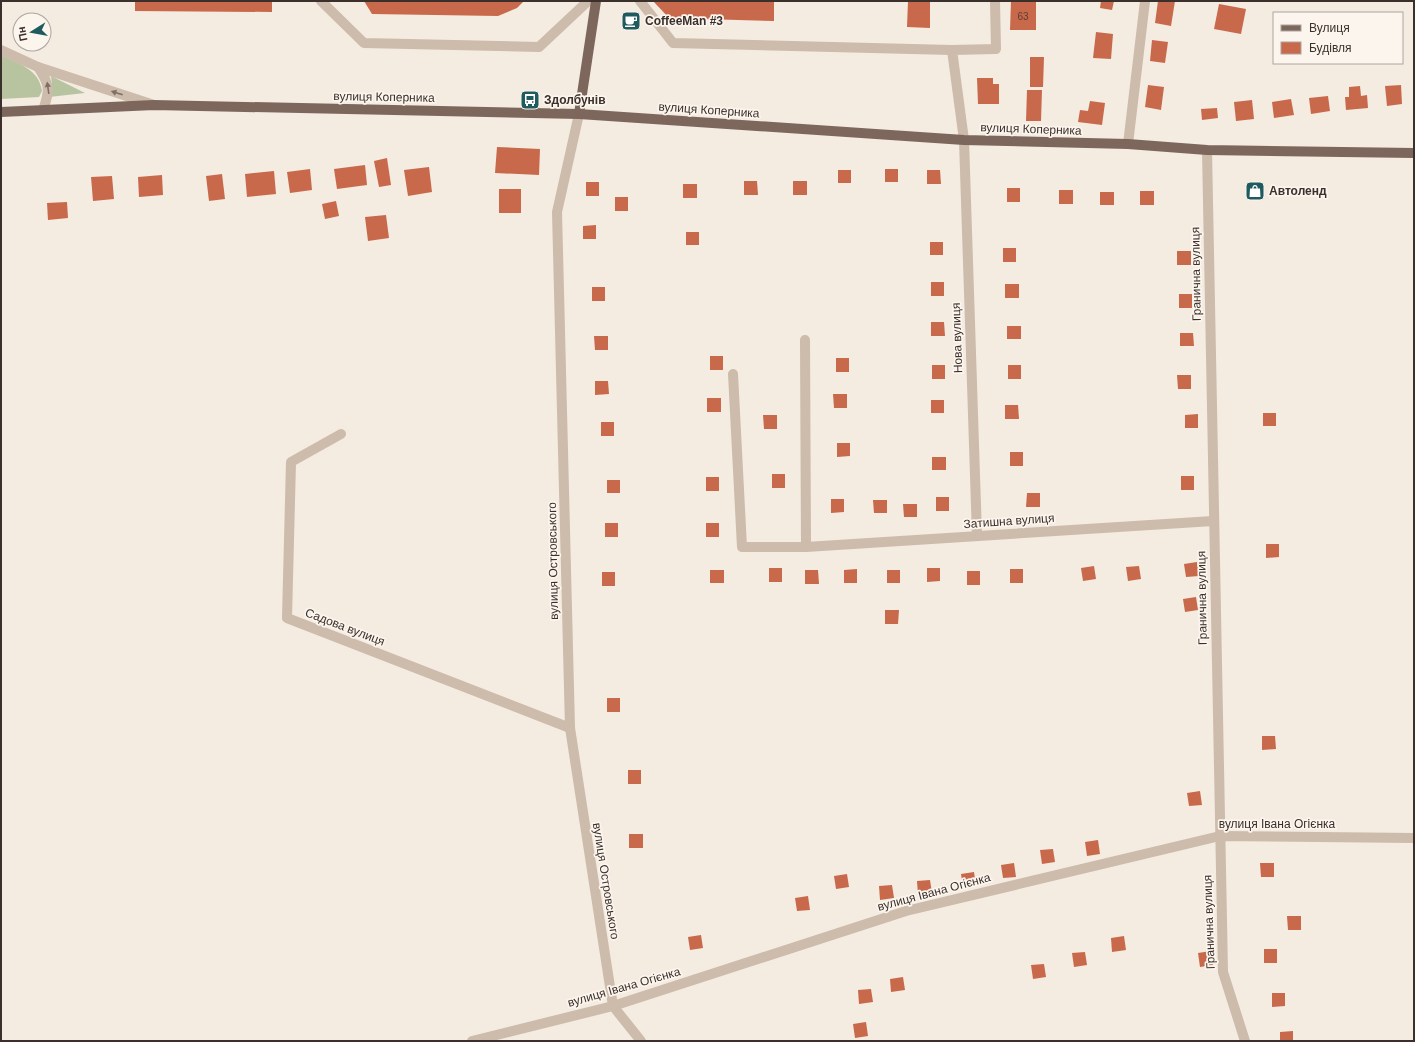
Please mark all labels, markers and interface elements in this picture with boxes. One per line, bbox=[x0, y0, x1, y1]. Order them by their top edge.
cafe icon: CoffeeMan #3 bbox=[620, 10, 642, 32]
house number: 63 bbox=[1017, 11, 1029, 22]
north arrow bbox=[12, 12, 52, 52]
legend bbox=[1273, 12, 1403, 64]
place label: CoffeeMan #3 bbox=[645, 14, 723, 28]
text: Вулиця bbox=[1309, 21, 1350, 35]
text: Пн bbox=[15, 26, 29, 42]
text: Будівля bbox=[1309, 41, 1351, 55]
one-way arrow bbox=[45, 81, 51, 94]
street label: вулиця Коперника bbox=[333, 89, 435, 105]
bus stop icon: Здолбунів bbox=[519, 89, 541, 111]
one-way arrow bbox=[110, 90, 122, 96]
place label: Здолбунів bbox=[544, 93, 606, 107]
street label: вулиця Коперника bbox=[658, 99, 760, 121]
street label: вулиця Коперника bbox=[980, 120, 1082, 138]
shop icon: Автоленд bbox=[1244, 180, 1266, 202]
place label: Автоленд bbox=[1269, 184, 1327, 198]
street label: Гранична вулиця bbox=[1188, 227, 1204, 321]
street label: Нова вулиця bbox=[949, 303, 965, 373]
street label: вулиця Островського bbox=[545, 502, 561, 620]
street label: Затишна вулиця bbox=[963, 511, 1055, 531]
street label: Гранична вулиця bbox=[1194, 551, 1210, 645]
street label: Садова вулиця bbox=[303, 605, 387, 649]
street label: вулиця Івана Огієнка bbox=[1219, 817, 1336, 831]
street label: вулиця Островського bbox=[590, 822, 622, 941]
street label: вулиця Івана Огієнка bbox=[876, 870, 992, 914]
street label: Гранична вулиця bbox=[1200, 875, 1218, 969]
street label: вулиця Івана Огієнка bbox=[566, 964, 682, 1010]

